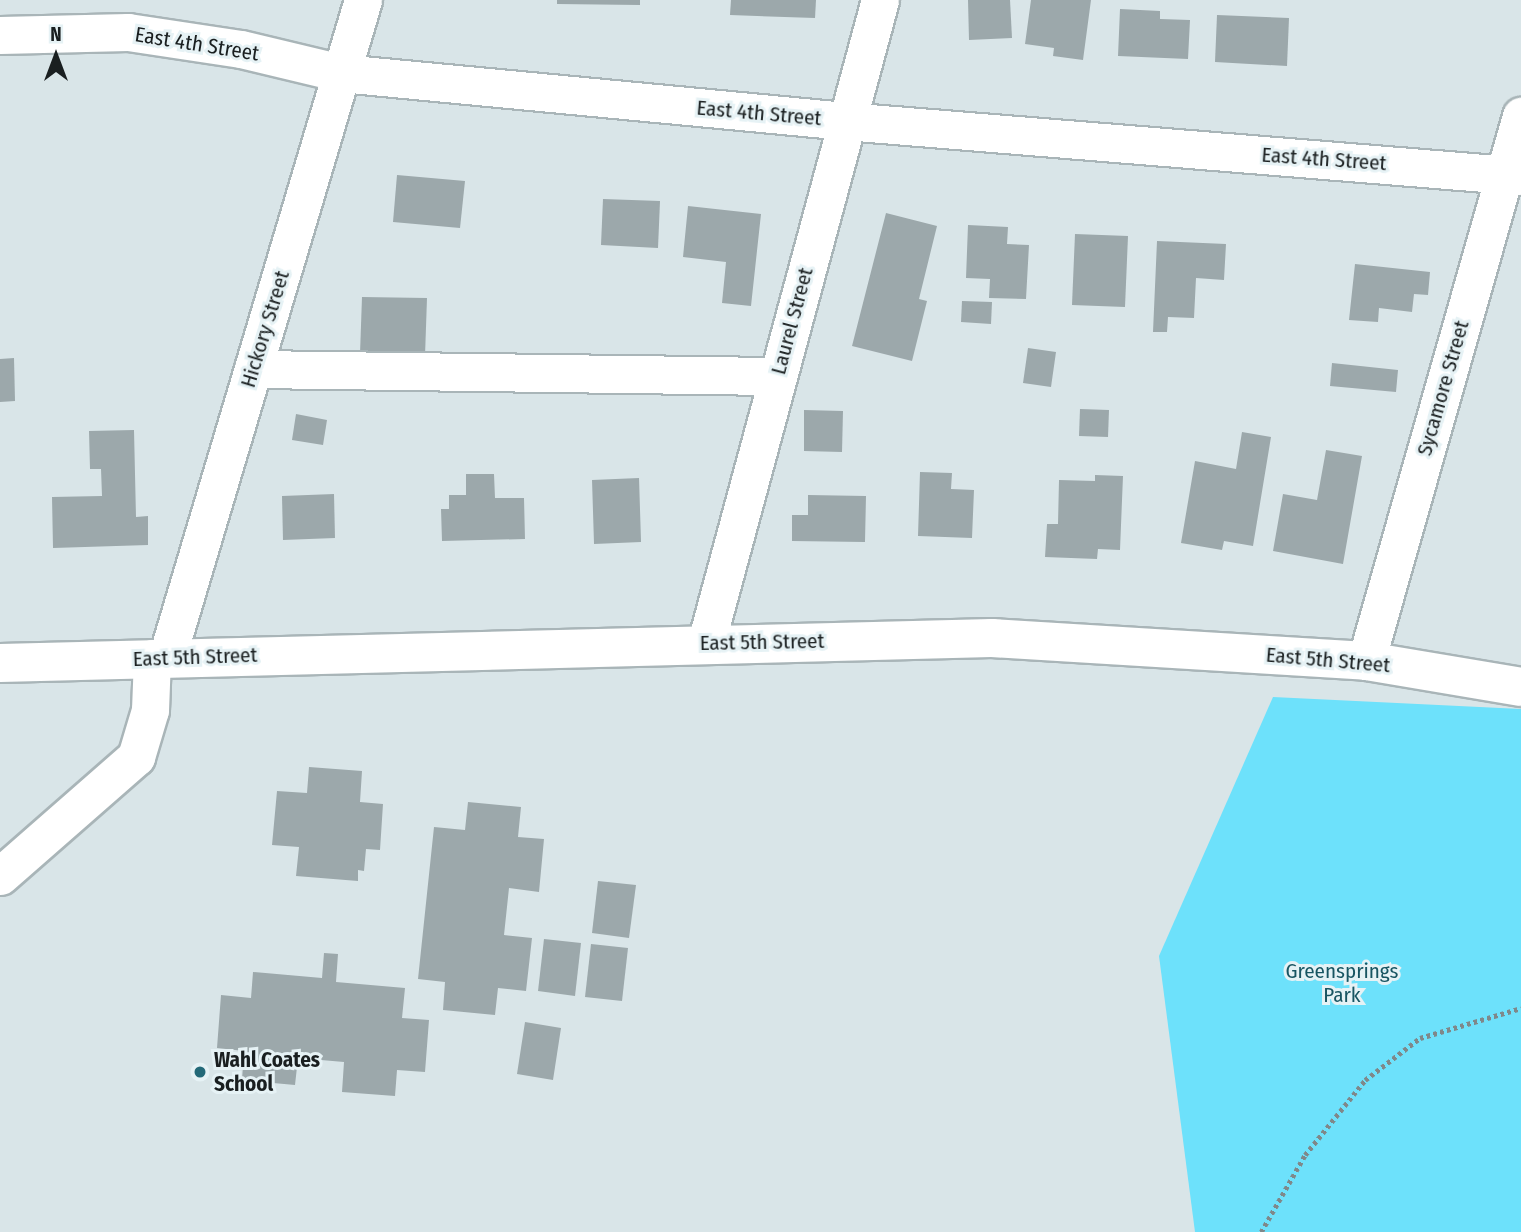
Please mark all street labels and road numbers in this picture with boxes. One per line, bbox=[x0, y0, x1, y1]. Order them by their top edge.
street label: East 4th Street bbox=[133, 22, 261, 66]
street label: East 4th Street bbox=[696, 95, 822, 131]
street label: East 4th Street bbox=[1261, 142, 1387, 176]
street label: Laurel Street bbox=[766, 265, 818, 377]
street label: Hickory Street bbox=[235, 267, 295, 391]
street label: Sycamore Street bbox=[1412, 318, 1474, 458]
street label: East 5th Street bbox=[700, 628, 824, 656]
street label: East 5th Street bbox=[132, 642, 258, 672]
street label: East 5th Street bbox=[1265, 642, 1391, 678]

